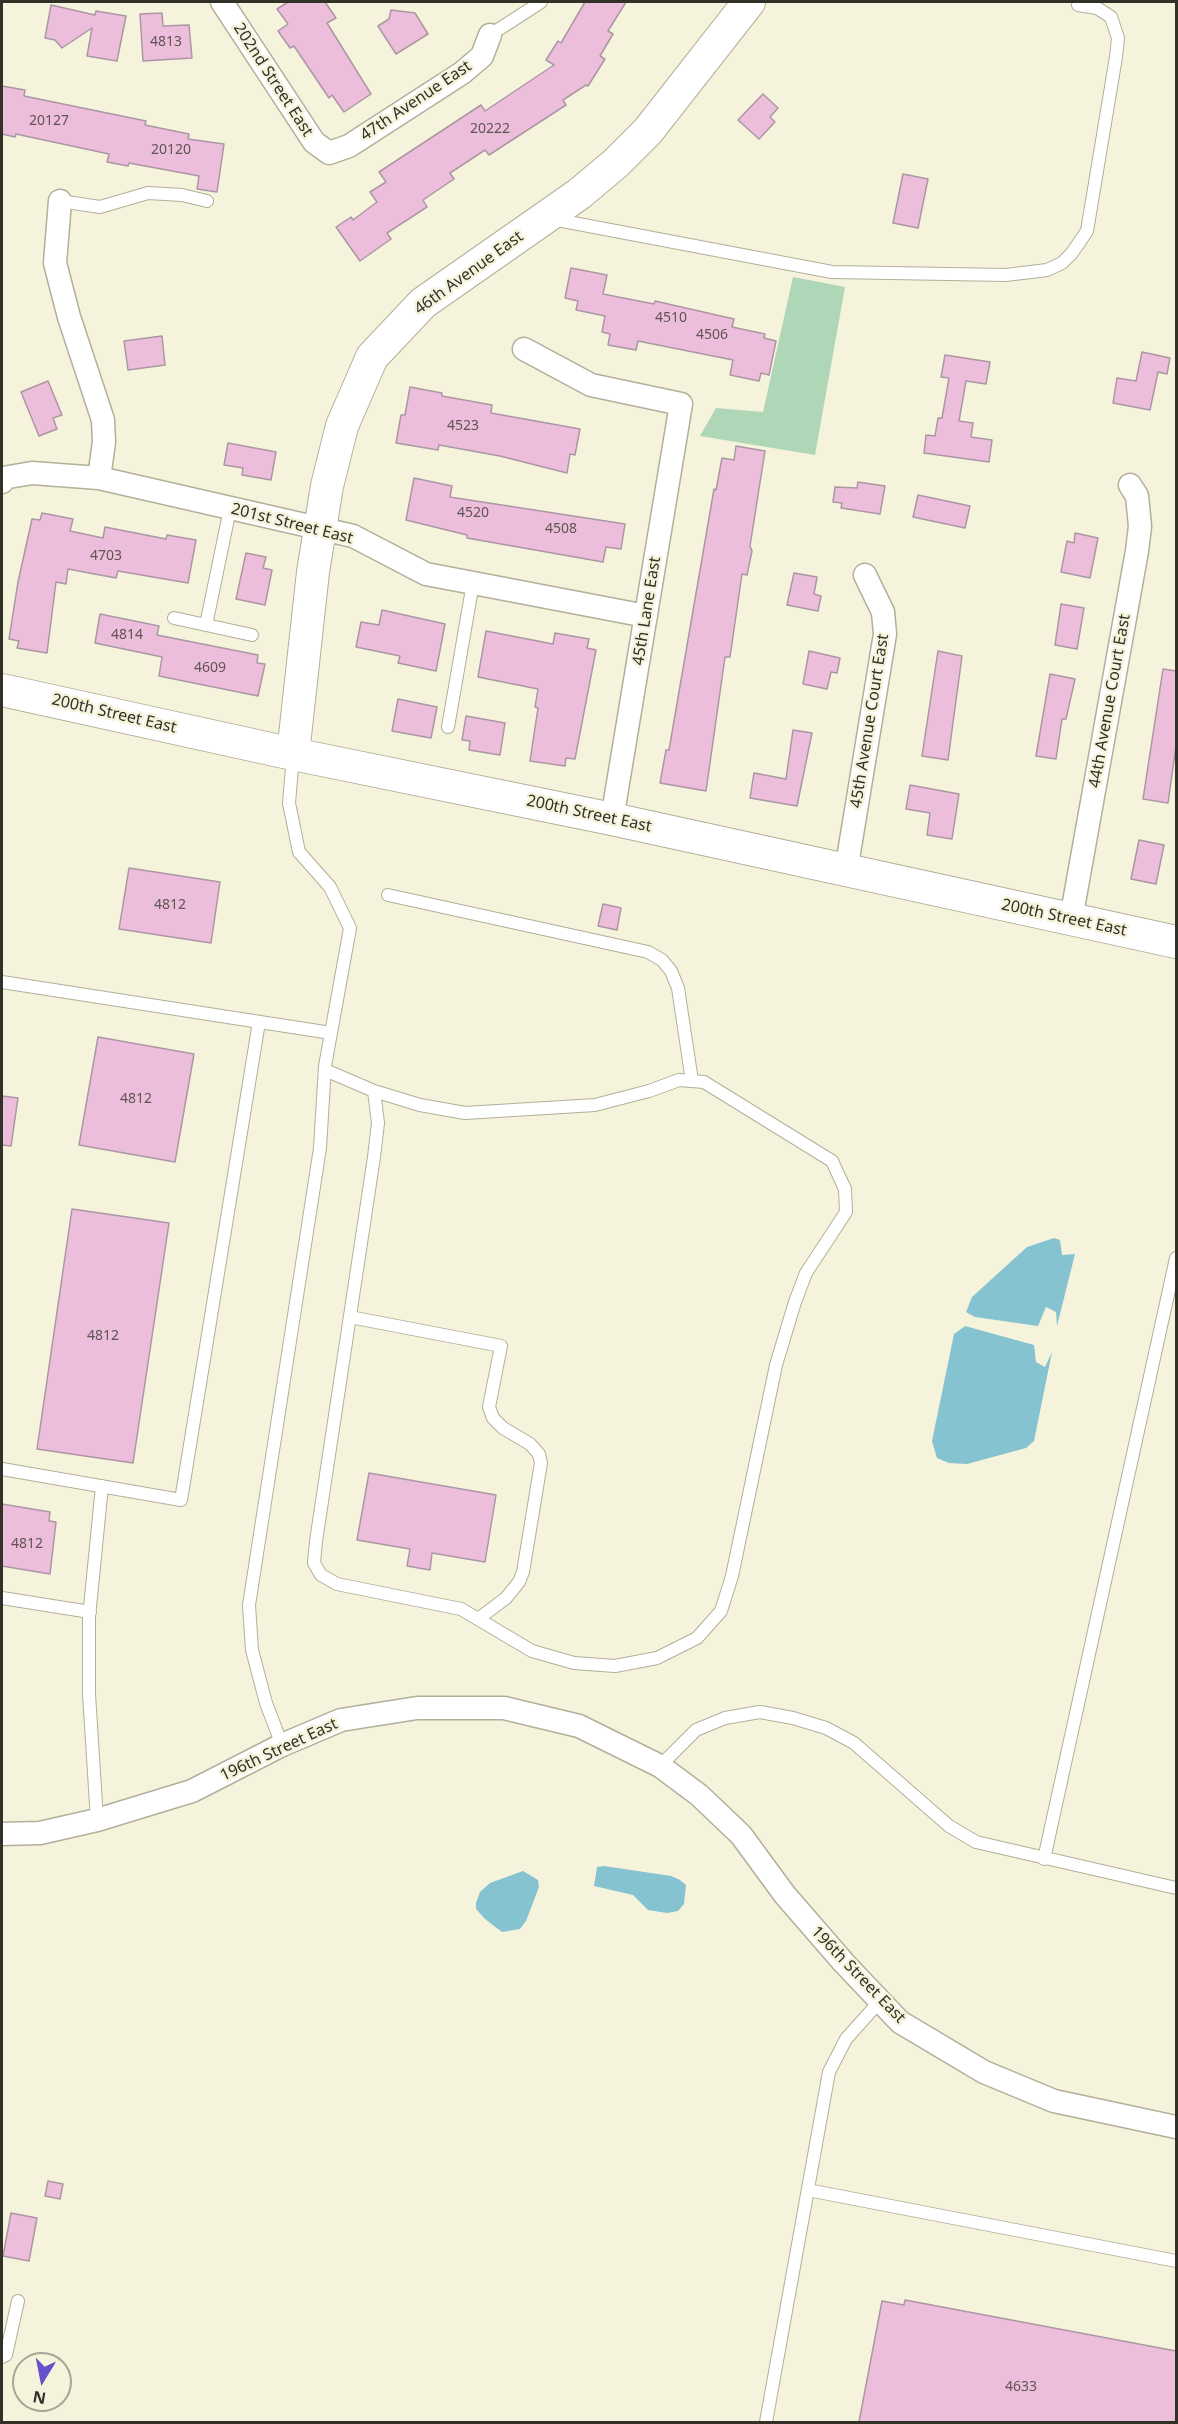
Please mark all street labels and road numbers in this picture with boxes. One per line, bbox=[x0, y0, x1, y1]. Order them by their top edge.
street label: 202nd Street East bbox=[229, 20, 317, 140]
street label: 47th Avenue East bbox=[357, 57, 475, 145]
street label: 46th Avenue East bbox=[411, 227, 527, 319]
street label: 201st Street East bbox=[229, 500, 355, 548]
street label: 45th Lane East bbox=[629, 555, 665, 667]
street label: 44th Avenue Court East bbox=[1085, 613, 1135, 789]
street label: 45th Avenue Court East bbox=[847, 633, 893, 809]
street label: 200th Street East bbox=[50, 690, 178, 738]
street label: 200th Street East bbox=[525, 791, 653, 837]
street label: 200th Street East bbox=[1000, 895, 1128, 941]
street label: 196th Street East bbox=[217, 1714, 341, 1786]
street label: 196th Street East bbox=[807, 1923, 909, 2027]

